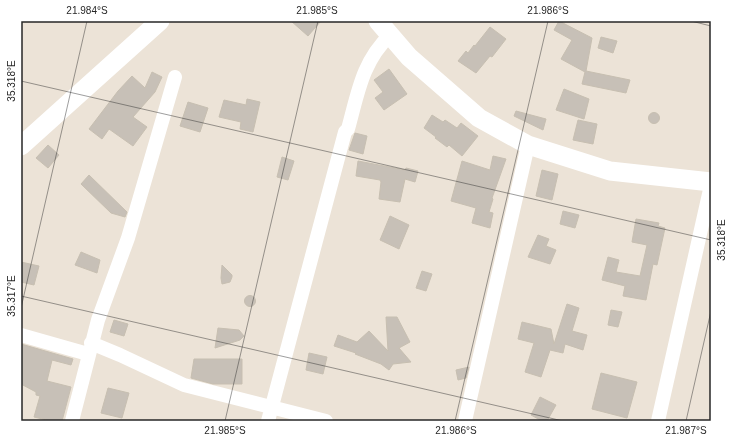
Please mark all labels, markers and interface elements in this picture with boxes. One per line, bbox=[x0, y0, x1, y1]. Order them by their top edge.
text: 21.984°S bbox=[66, 5, 108, 16]
text: 21.985°S bbox=[296, 5, 338, 16]
text: 21.986°S bbox=[527, 5, 569, 16]
text: 35.318°E bbox=[6, 60, 17, 102]
text: 35.318°E bbox=[716, 219, 727, 261]
text: 35.317°E bbox=[6, 275, 17, 317]
text: 21.985°S bbox=[204, 425, 246, 436]
text: 21.986°S bbox=[435, 425, 477, 436]
text: 21.987°S bbox=[665, 425, 707, 436]

